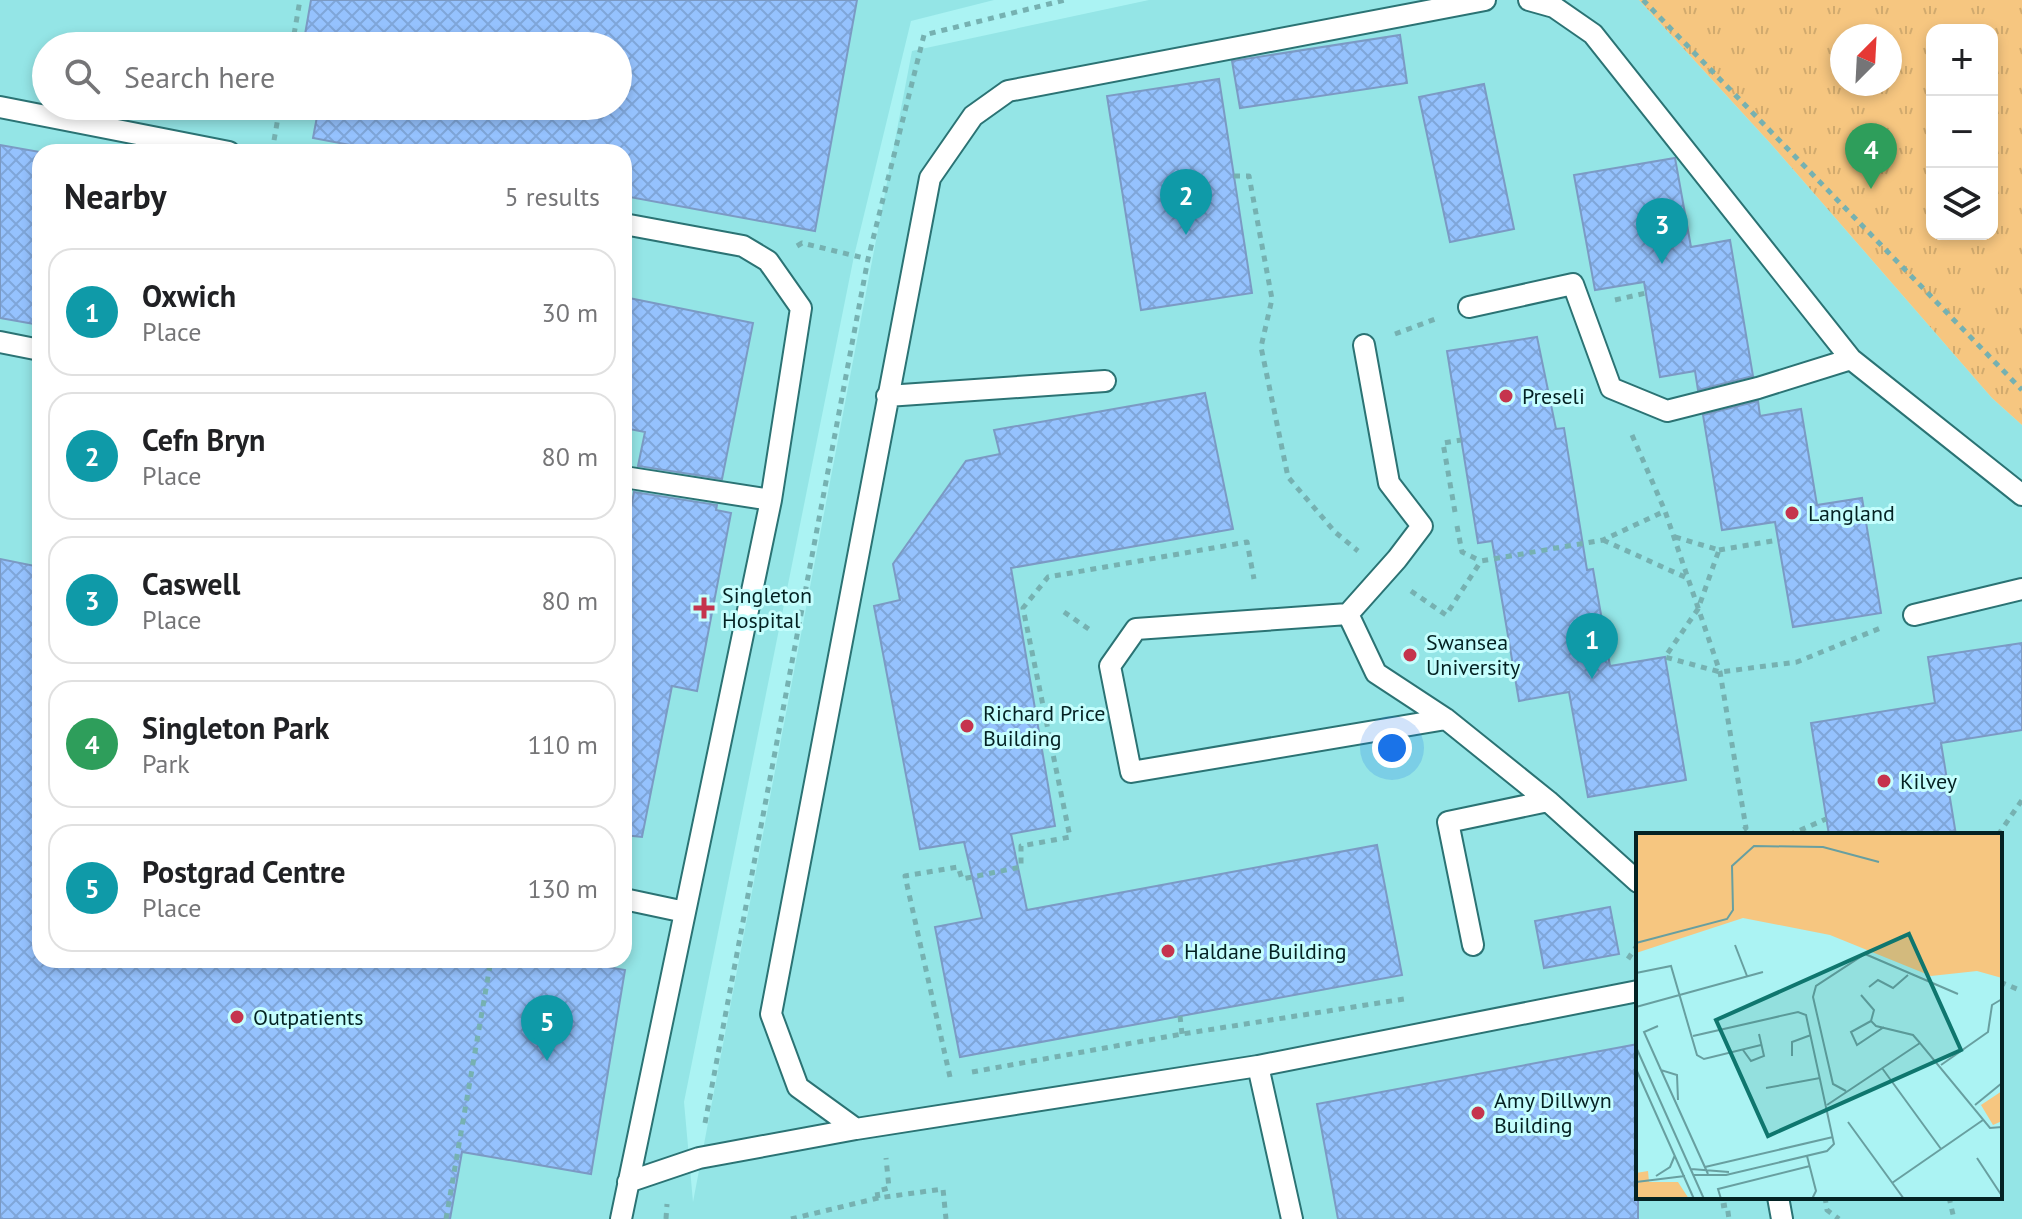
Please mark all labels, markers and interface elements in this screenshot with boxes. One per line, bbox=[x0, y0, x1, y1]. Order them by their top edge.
north arrow bbox=[1830, 24, 1902, 96]
map controls bbox=[1926, 24, 1998, 240]
button: + bbox=[1926, 24, 1998, 96]
search box bbox=[32, 32, 632, 120]
icon: search bbox=[60, 54, 104, 98]
text: Search here bbox=[124, 57, 275, 96]
button: − bbox=[1926, 96, 1998, 168]
pin: 4 bbox=[1845, 123, 1897, 189]
button: layers bbox=[1926, 168, 1998, 240]
pin: 2 bbox=[1160, 169, 1212, 235]
text: Nearby bbox=[64, 174, 166, 218]
text: 5 results bbox=[505, 180, 600, 213]
pin: 3 bbox=[1636, 198, 1688, 264]
text: Oxwich bbox=[142, 276, 236, 315]
text: 1 bbox=[85, 296, 99, 329]
text: 30 m bbox=[542, 296, 598, 329]
text: Place bbox=[142, 315, 201, 348]
place label: Preseli bbox=[1522, 382, 1585, 410]
marker: Preseli bbox=[1497, 387, 1515, 405]
text: Cefn Bryn bbox=[142, 420, 265, 459]
text: 2 bbox=[85, 440, 99, 473]
text: 80 m bbox=[542, 440, 598, 473]
text: Place bbox=[142, 459, 201, 492]
place label: Langland bbox=[1808, 499, 1895, 527]
marker: Langland bbox=[1783, 504, 1801, 522]
text: Caswell bbox=[142, 564, 240, 603]
place label: Singleton Hospital bbox=[722, 581, 812, 634]
text: 3 bbox=[85, 584, 99, 617]
text: 80 m bbox=[542, 584, 598, 617]
marker: Singleton Hospital bbox=[693, 597, 715, 619]
text: Place bbox=[142, 603, 201, 636]
pin: 1 bbox=[1566, 613, 1618, 679]
place label: Swansea University bbox=[1426, 628, 1521, 681]
marker: Swansea University bbox=[1401, 646, 1419, 664]
place label: Richard Price Building bbox=[983, 699, 1106, 752]
text: Singleton Park bbox=[142, 708, 329, 747]
marker: Richard Price Building bbox=[958, 717, 976, 735]
text: 4 bbox=[85, 728, 99, 761]
text: 110 m bbox=[527, 728, 598, 761]
your location bbox=[1372, 728, 1412, 768]
text: Park bbox=[142, 747, 190, 780]
place label: Kilvey bbox=[1900, 767, 1958, 795]
marker: Kilvey bbox=[1875, 772, 1893, 790]
inset map bbox=[1636, 833, 2002, 1199]
text: Postgrad Centre bbox=[142, 852, 346, 891]
text: 5 bbox=[85, 872, 99, 905]
text: 130 m bbox=[527, 872, 598, 905]
text: Place bbox=[142, 891, 201, 924]
place label: Haldane Building bbox=[1184, 937, 1347, 965]
marker: Haldane Building bbox=[1159, 942, 1177, 960]
pin: 5 bbox=[521, 995, 573, 1061]
place label: Outpatients bbox=[253, 1003, 363, 1031]
marker: Outpatients bbox=[228, 1008, 246, 1026]
place label: Amy Dillwyn Building bbox=[1494, 1086, 1612, 1139]
marker: Amy Dillwyn Building bbox=[1469, 1104, 1487, 1122]

